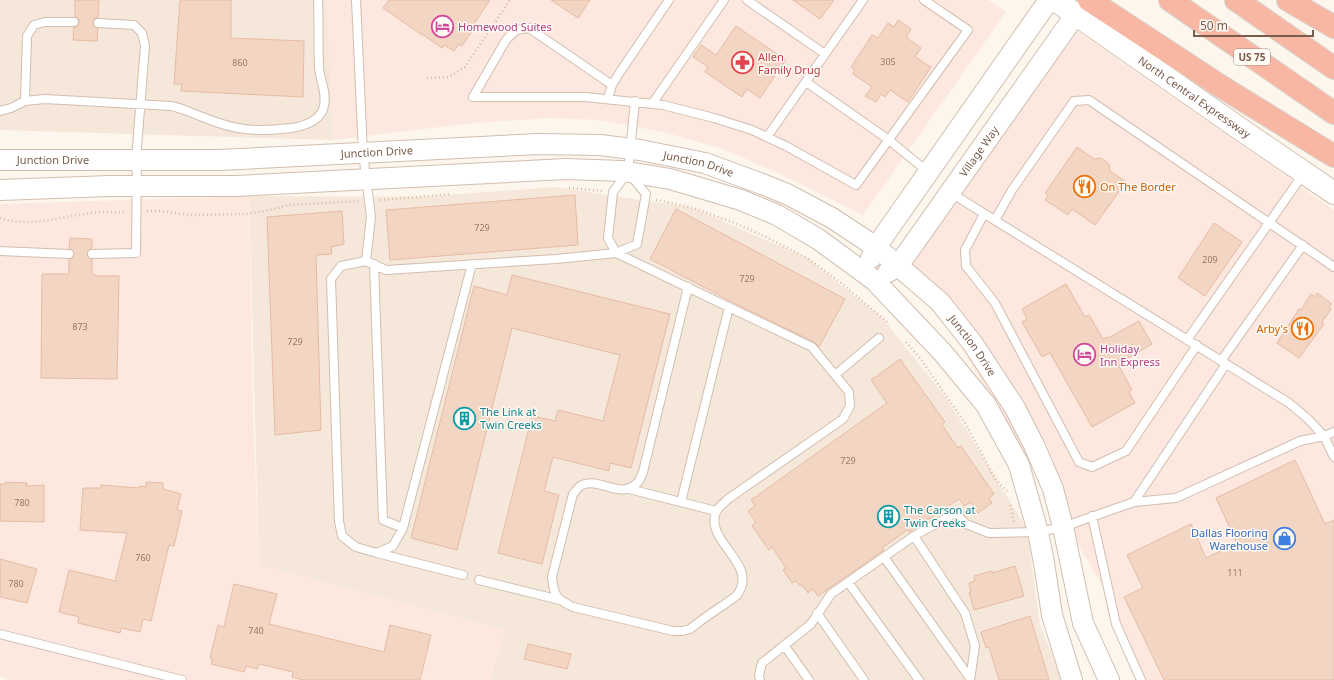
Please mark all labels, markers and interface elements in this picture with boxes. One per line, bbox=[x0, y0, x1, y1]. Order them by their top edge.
scale bar bbox=[1194, 12, 1313, 38]
hotel icon: Homewood Suites bbox=[429, 14, 455, 40]
text: 50 m bbox=[1200, 17, 1228, 34]
place label: Homewood Suites bbox=[458, 19, 552, 34]
place label: Allen Family Drug bbox=[758, 49, 820, 77]
road number: US 75 bbox=[1234, 49, 1270, 65]
pharmacy icon: Allen Family Drug bbox=[730, 50, 756, 76]
street label: North Central Expressway bbox=[1136, 52, 1254, 141]
house number: 305 bbox=[880, 55, 896, 68]
house number: 860 bbox=[232, 56, 248, 69]
street label: Village Way bbox=[955, 122, 1002, 180]
street label: Junction Drive bbox=[339, 142, 413, 161]
street label: Junction Drive bbox=[661, 147, 736, 180]
street label: Junction Drive bbox=[16, 152, 89, 167]
restaurant icon: On The Border bbox=[1072, 174, 1098, 200]
place label: On The Border bbox=[1100, 179, 1176, 194]
house number: 729 bbox=[474, 221, 490, 234]
house number: 209 bbox=[1202, 253, 1218, 266]
house number: 729 bbox=[739, 272, 755, 285]
street label: Junction Drive bbox=[945, 310, 1000, 379]
restaurant icon: Arby's bbox=[1290, 316, 1316, 342]
house number: 873 bbox=[72, 320, 88, 333]
place label: Arby's bbox=[1256, 321, 1288, 336]
house number: 729 bbox=[287, 335, 303, 348]
place label: Holiday Inn Express bbox=[1100, 341, 1160, 369]
hotel icon: Holiday Inn Express bbox=[1071, 342, 1097, 368]
place label: The Link at Twin Creeks bbox=[480, 404, 542, 432]
building icon: The Link at Twin Creeks bbox=[452, 405, 478, 431]
house number: 729 bbox=[840, 454, 856, 467]
house number: 780 bbox=[14, 496, 30, 509]
place label: The Carson at Twin Creeks bbox=[904, 502, 975, 530]
building icon: The Carson at Twin Creeks bbox=[875, 503, 901, 529]
place label: Dallas Flooring Warehouse bbox=[1191, 525, 1268, 553]
shop icon: Dallas Flooring Warehouse bbox=[1271, 526, 1297, 552]
house number: 760 bbox=[135, 551, 151, 564]
house number: 111 bbox=[1227, 566, 1243, 579]
house number: 780 bbox=[8, 577, 24, 590]
house number: 740 bbox=[248, 624, 264, 637]

